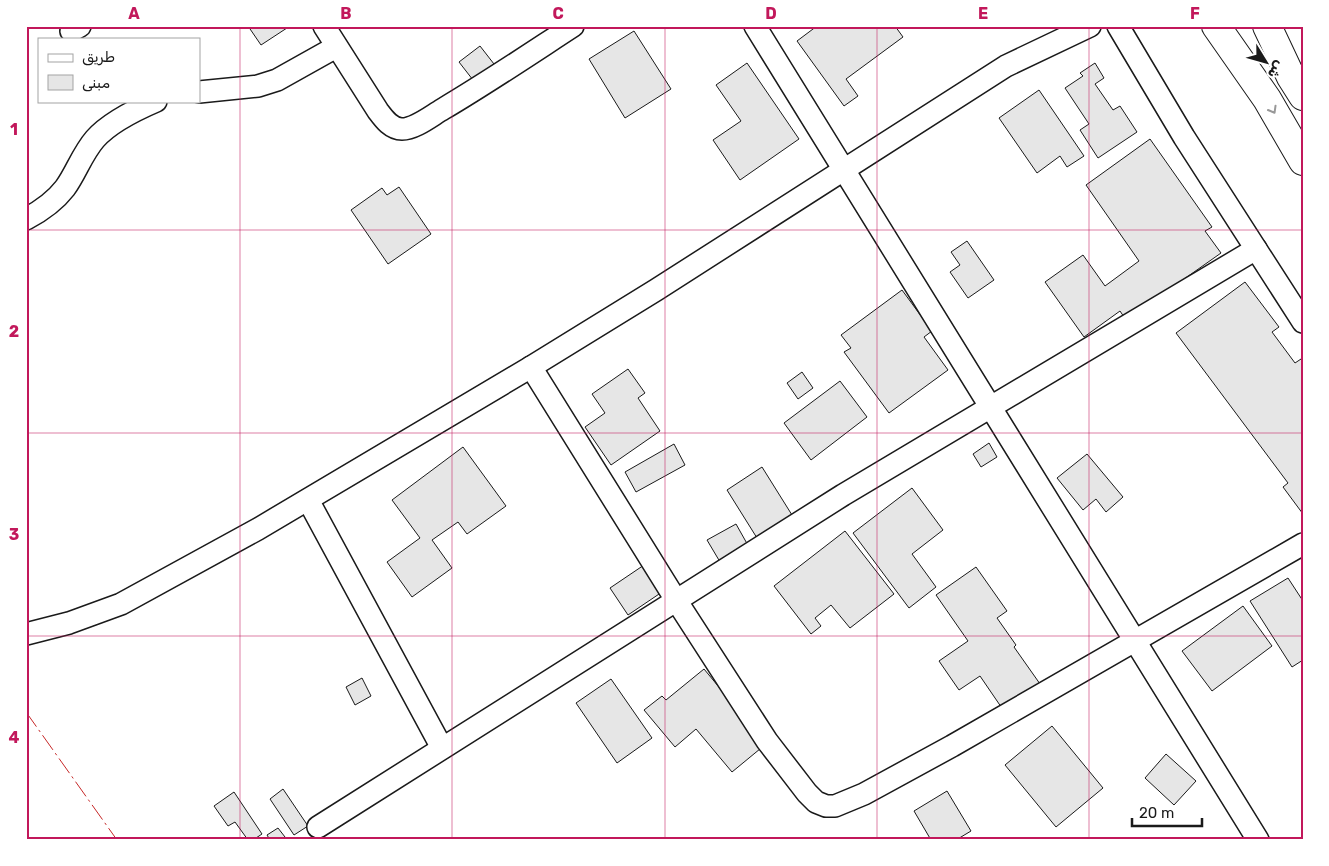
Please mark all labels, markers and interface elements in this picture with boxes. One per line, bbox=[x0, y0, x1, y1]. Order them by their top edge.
text: A bbox=[128, 4, 140, 23]
text: B bbox=[340, 4, 352, 23]
text: C bbox=[552, 4, 564, 23]
text: D bbox=[765, 4, 777, 23]
text: E bbox=[978, 4, 988, 23]
text: F bbox=[1190, 4, 1200, 23]
legend bbox=[38, 38, 200, 102]
north arrow bbox=[1242, 38, 1292, 88]
text: طريق bbox=[82, 48, 115, 66]
text: ش bbox=[1264, 57, 1288, 82]
text: مبنى bbox=[82, 74, 110, 92]
one-way arrow bbox=[1266, 104, 1276, 113]
text: 1 bbox=[10, 120, 18, 139]
text: 2 bbox=[9, 322, 19, 341]
text: 3 bbox=[9, 525, 19, 544]
text: 4 bbox=[9, 728, 20, 747]
scale bar bbox=[1132, 796, 1202, 828]
text: 20 m bbox=[1139, 804, 1174, 822]

